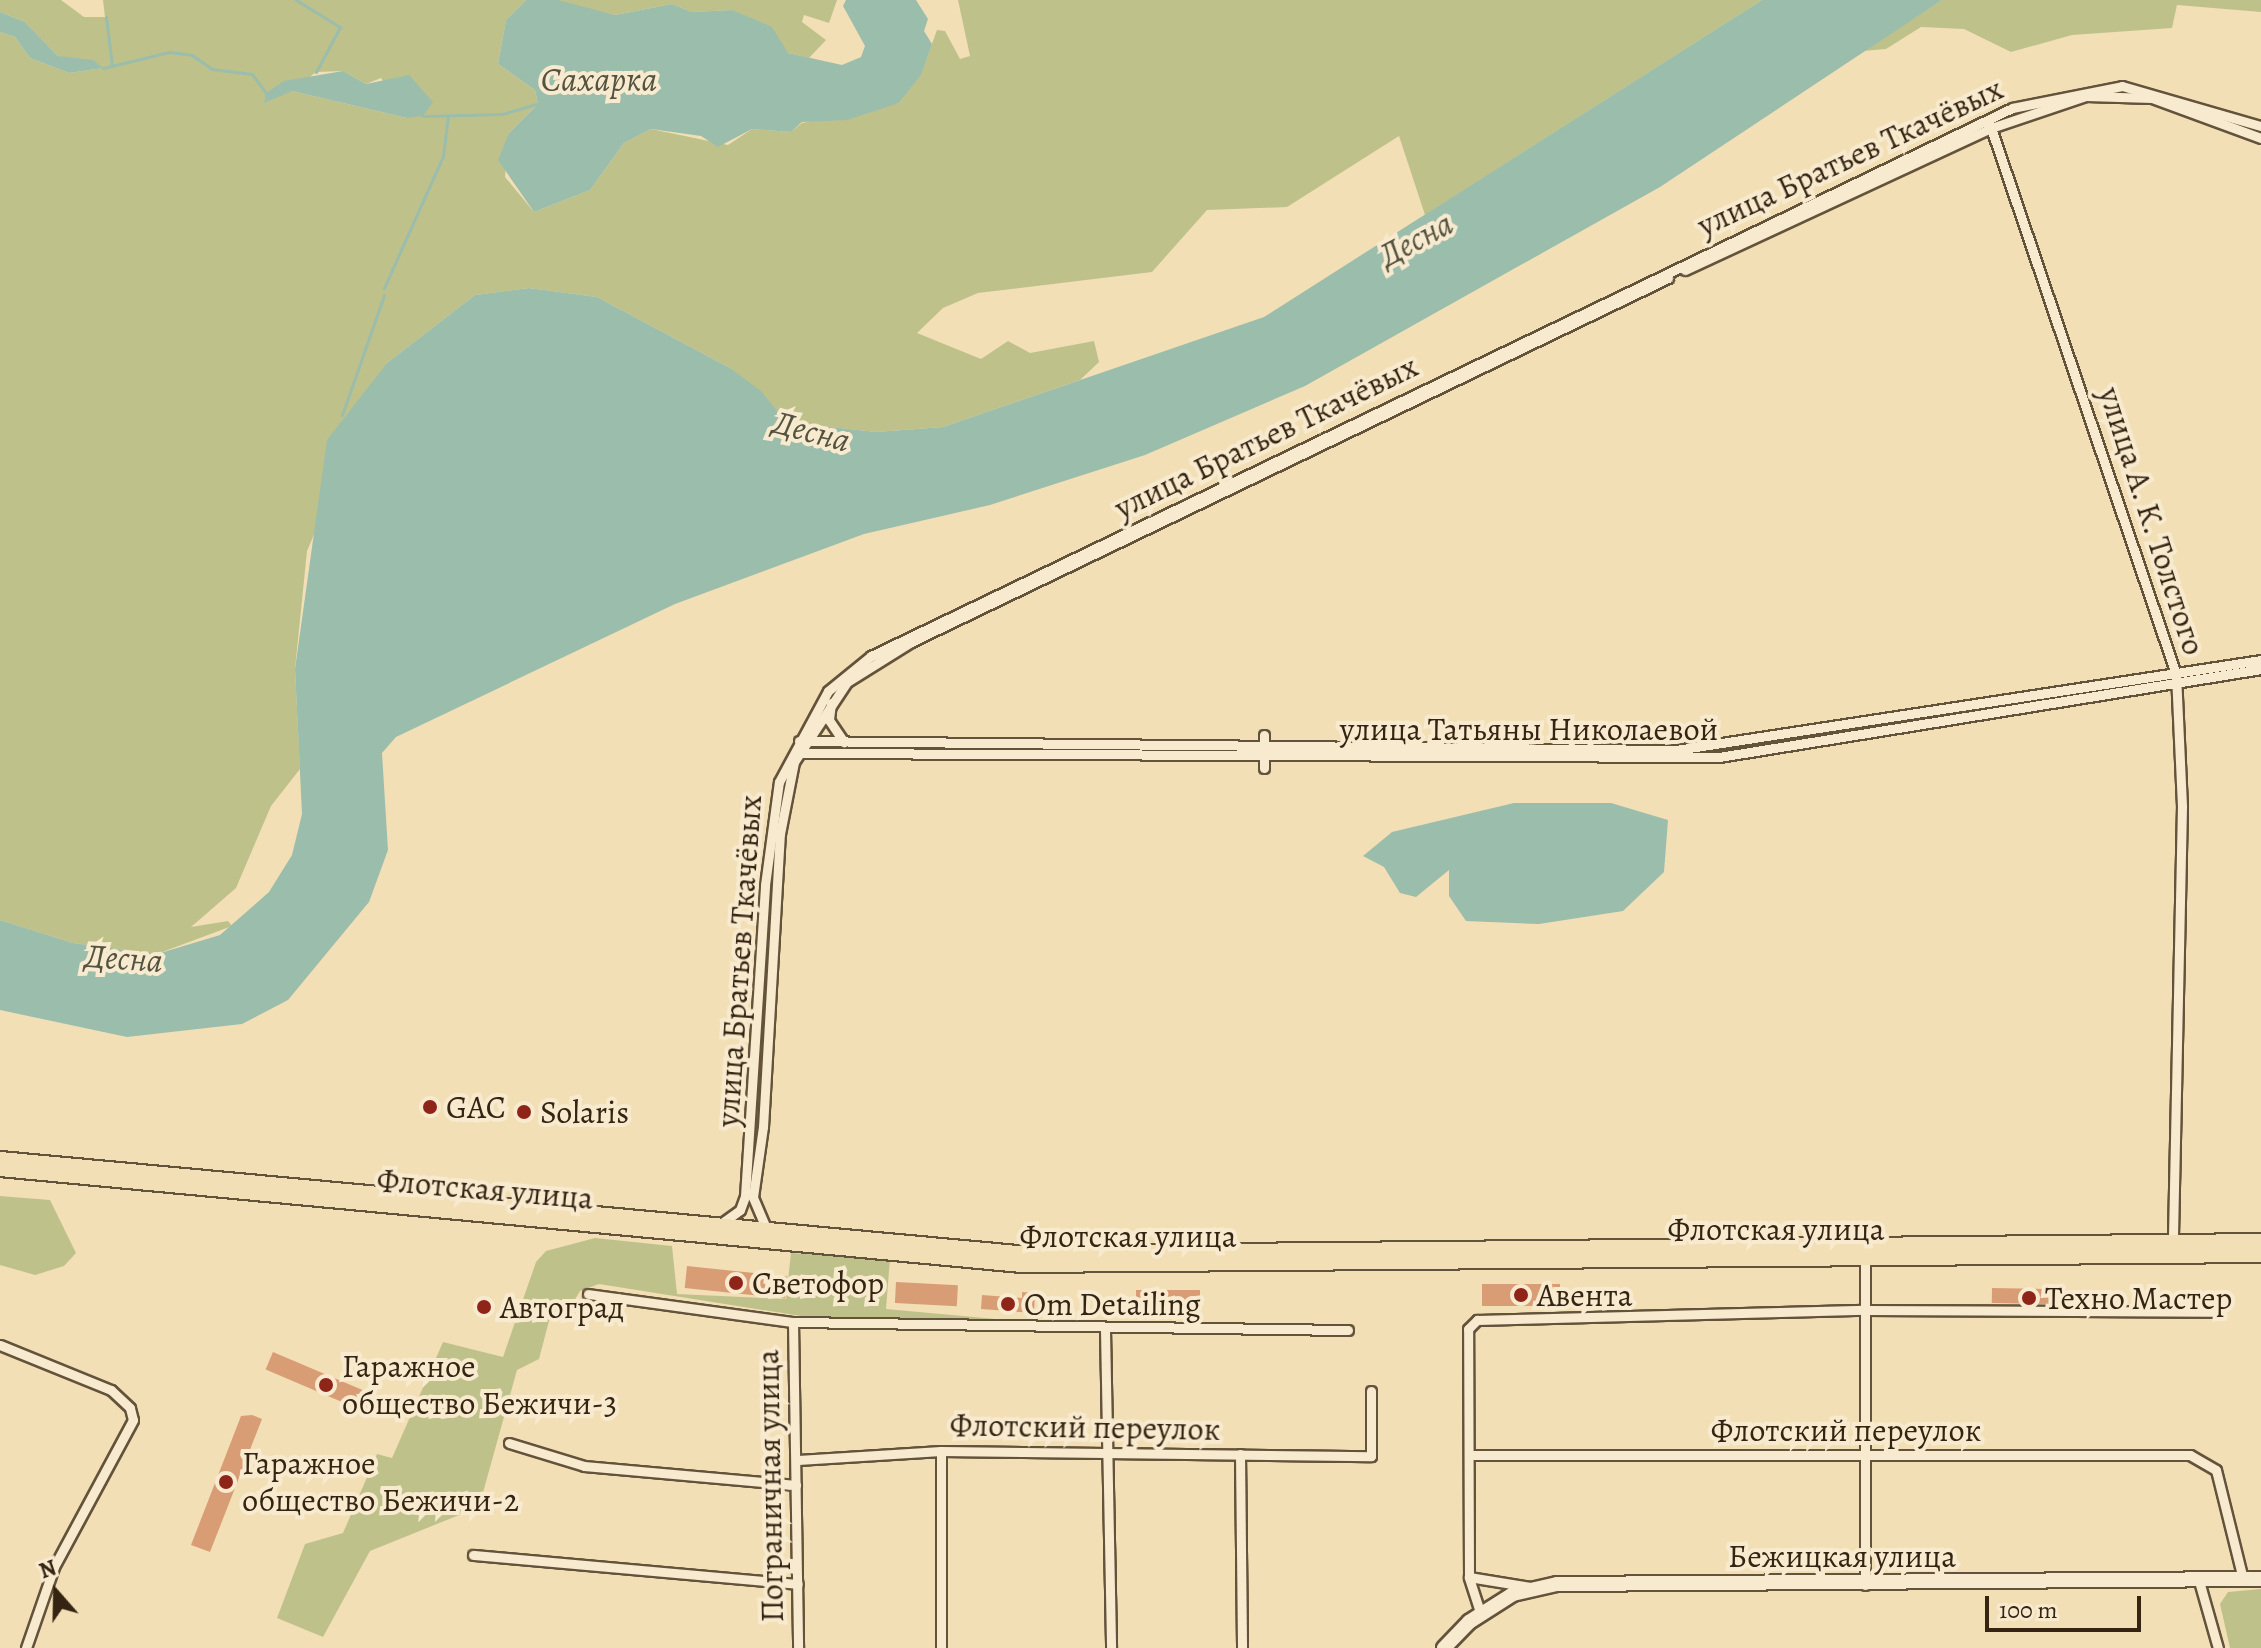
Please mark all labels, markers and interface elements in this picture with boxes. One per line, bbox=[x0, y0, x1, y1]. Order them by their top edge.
water label: Сахарка bbox=[541, 60, 657, 100]
street label: улица Братьев Ткачёвых bbox=[1691, 69, 2009, 245]
water label: Десна bbox=[1372, 203, 1460, 275]
street label: улица Братьев Ткачёвых bbox=[1108, 347, 1424, 527]
street label: улица А. К. Толстого bbox=[2090, 382, 2214, 660]
water label: Десна bbox=[769, 401, 855, 461]
street label: улица Татьяны Николаевой bbox=[1340, 710, 1718, 748]
street label: улица Братьев Ткачёвых bbox=[708, 794, 770, 1128]
water label: Десна bbox=[84, 935, 164, 981]
place label: GAC bbox=[446, 1088, 506, 1126]
place label: Solaris bbox=[540, 1093, 629, 1131]
marker: GAC bbox=[421, 1098, 439, 1116]
marker: Solaris bbox=[515, 1103, 533, 1121]
street label: Флотская улица bbox=[375, 1160, 595, 1218]
street label: Флотская улица bbox=[1668, 1210, 1884, 1248]
street label: Флотская улица bbox=[1020, 1217, 1236, 1255]
place label: Светофор bbox=[752, 1264, 884, 1302]
marker: Светофор bbox=[727, 1274, 745, 1292]
place label: Авента bbox=[1537, 1276, 1632, 1314]
place label: Техно Мастер bbox=[2045, 1279, 2232, 1317]
place label: Om Detailing bbox=[1024, 1285, 1201, 1323]
marker: Авента bbox=[1512, 1286, 1530, 1304]
place label: Автоград bbox=[500, 1288, 624, 1326]
marker: Техно Мастер bbox=[2020, 1289, 2038, 1307]
marker: Om Detailing bbox=[999, 1295, 1017, 1313]
marker: Автоград bbox=[475, 1298, 493, 1316]
place label: Гаражное общество Бежичи-3 bbox=[342, 1348, 617, 1423]
street label: Пограничная улица bbox=[748, 1349, 792, 1623]
marker: Гаражное общество Бежичи-3 bbox=[317, 1376, 335, 1394]
street label: Флотский переулок bbox=[949, 1405, 1221, 1449]
street label: Флотский переулок bbox=[1711, 1411, 1981, 1449]
place label: Гаражное общество Бежичи-2 bbox=[242, 1445, 519, 1520]
marker: Гаражное общество Бежичи-2 bbox=[217, 1473, 235, 1491]
street label: Бежицкая улица bbox=[1728, 1537, 1956, 1575]
north arrow bbox=[16, 1552, 96, 1632]
text: N bbox=[35, 1553, 60, 1586]
scale bar bbox=[1989, 1580, 2145, 1630]
text: 100 m bbox=[1999, 1594, 2058, 1626]

